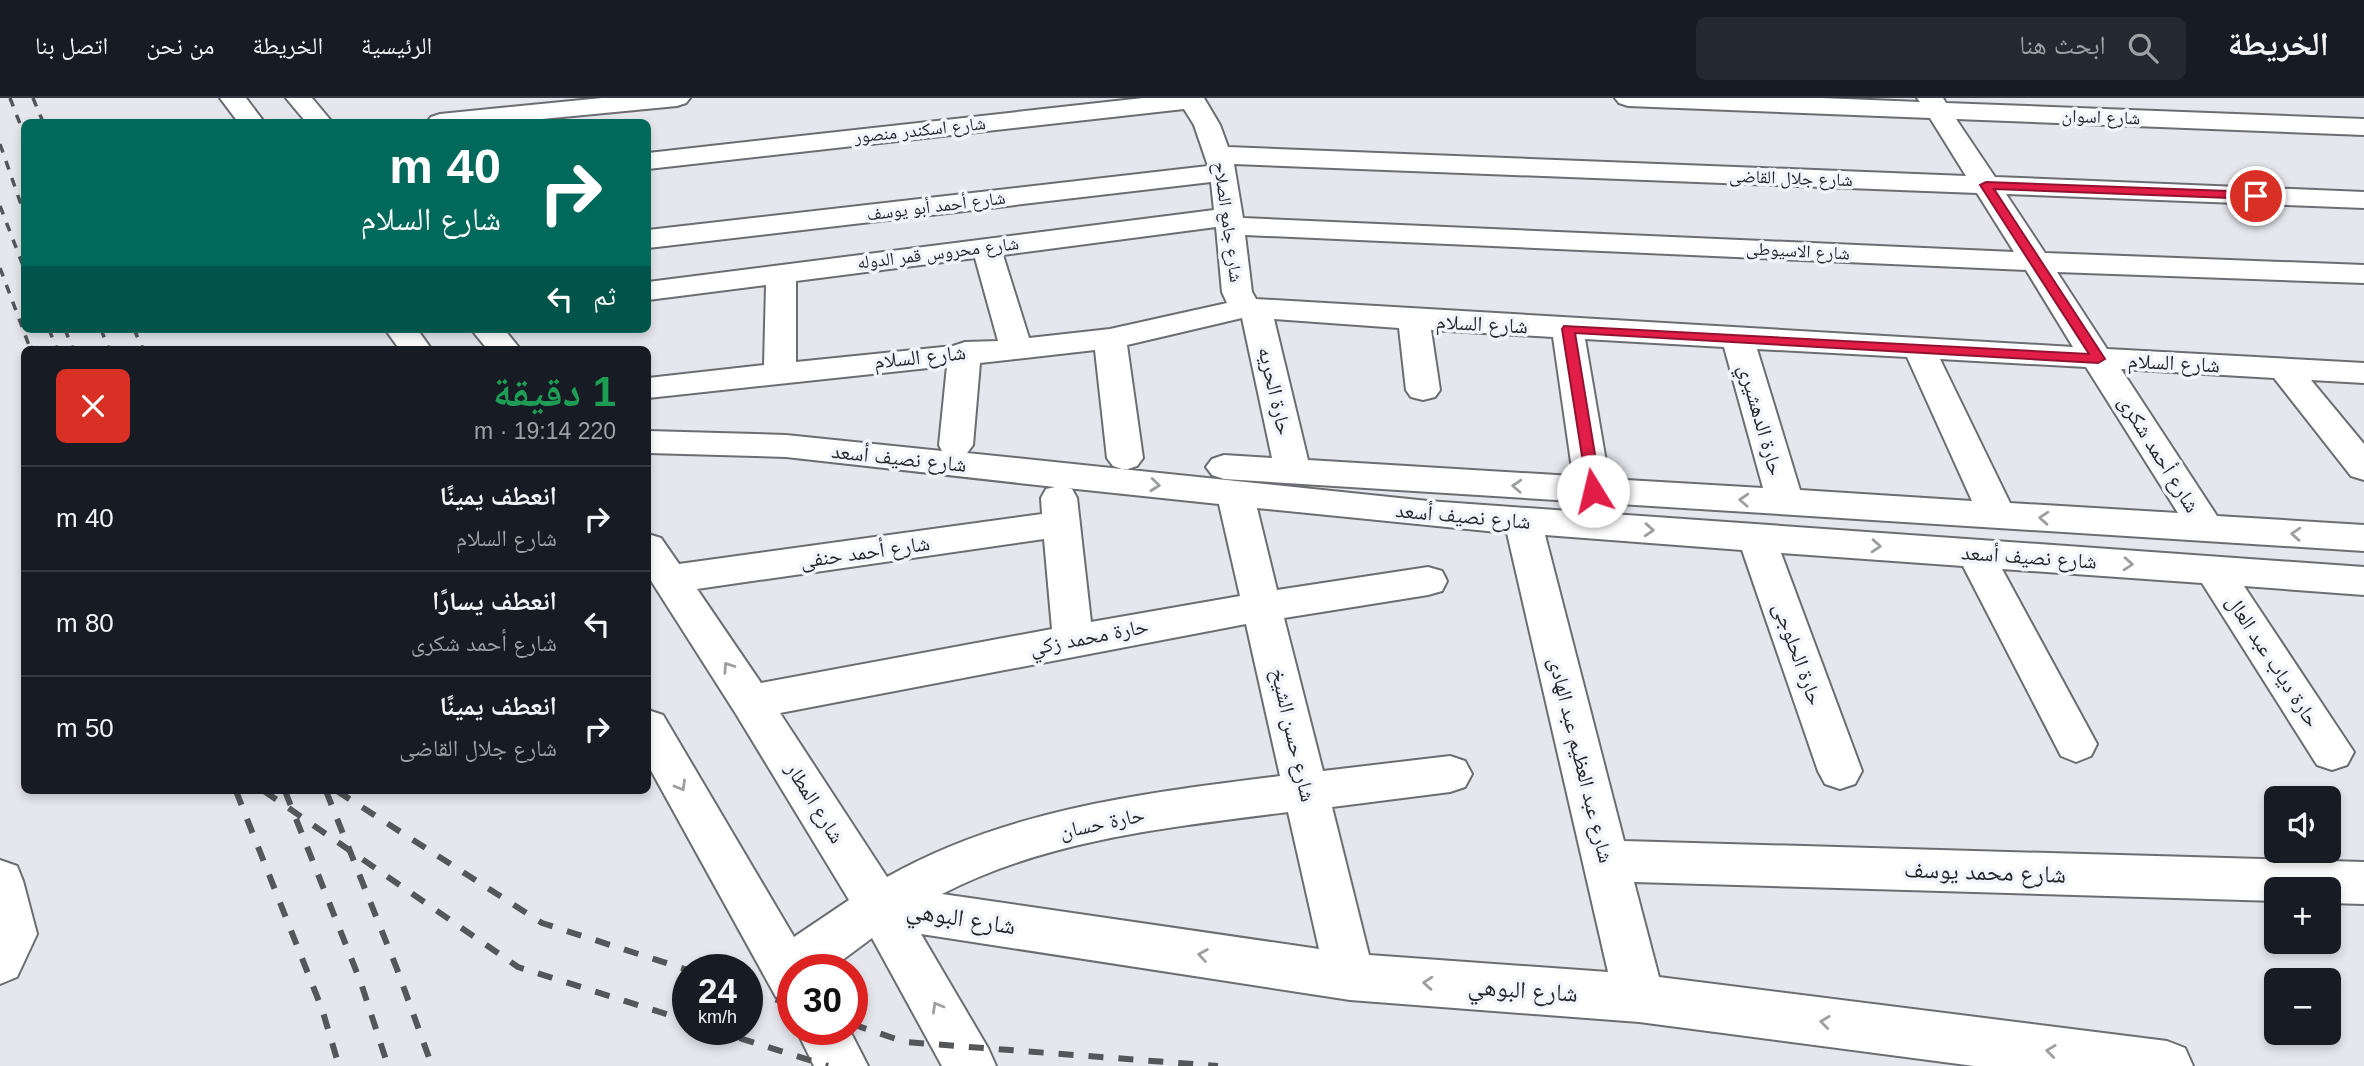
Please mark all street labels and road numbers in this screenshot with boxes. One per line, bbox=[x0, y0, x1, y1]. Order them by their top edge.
street label: شارع اسوان bbox=[2061, 106, 2141, 129]
street label: شارع اسكندر منصور bbox=[852, 113, 987, 148]
street label: شارع جامع الصلاح bbox=[1208, 160, 1246, 284]
street label: شارع جلال القاضى bbox=[1729, 166, 1853, 191]
street label: شارع أحمد أبو يوسف bbox=[865, 187, 1007, 225]
street label: شارع محروس قمر الدوله bbox=[856, 233, 1020, 274]
street label: شارع الاسيوطى bbox=[1746, 238, 1850, 265]
street label: شارع السلام bbox=[1435, 310, 1529, 340]
street label: شارع السلام bbox=[873, 340, 967, 376]
street label: حارة الحريه bbox=[1254, 345, 1297, 437]
street label: شارع السلام bbox=[2127, 349, 2221, 379]
street label: حارة الدهشيري bbox=[1730, 362, 1788, 479]
street label: شارع أحمد شكرى bbox=[2113, 391, 2205, 517]
street label: شارع نصيف أسعد bbox=[830, 438, 968, 478]
street label: شارع نصيف أسعد bbox=[1394, 497, 1532, 535]
street label: شارع أحمد حنفى bbox=[799, 530, 931, 574]
street label: شارع نصيف أسعد bbox=[1960, 540, 2098, 575]
street label: حارة دياب عبد العال bbox=[2221, 590, 2325, 732]
street label: حارة الحلوجى bbox=[1767, 599, 1828, 709]
street label: حارة محمد زكي bbox=[1028, 614, 1151, 665]
street label: شارع عبد العظيم عبد الهادى bbox=[1542, 655, 1618, 866]
street label: شارع حسن الشيخ bbox=[1265, 666, 1320, 804]
street label: شارع المطار bbox=[779, 757, 849, 848]
street label: حارة حسان bbox=[1057, 802, 1147, 844]
street label: شارع محمد يوسف bbox=[1904, 855, 2066, 890]
street label: شارع البوهي bbox=[904, 896, 1018, 945]
street label: شارع البوهي bbox=[1467, 972, 1579, 1013]

